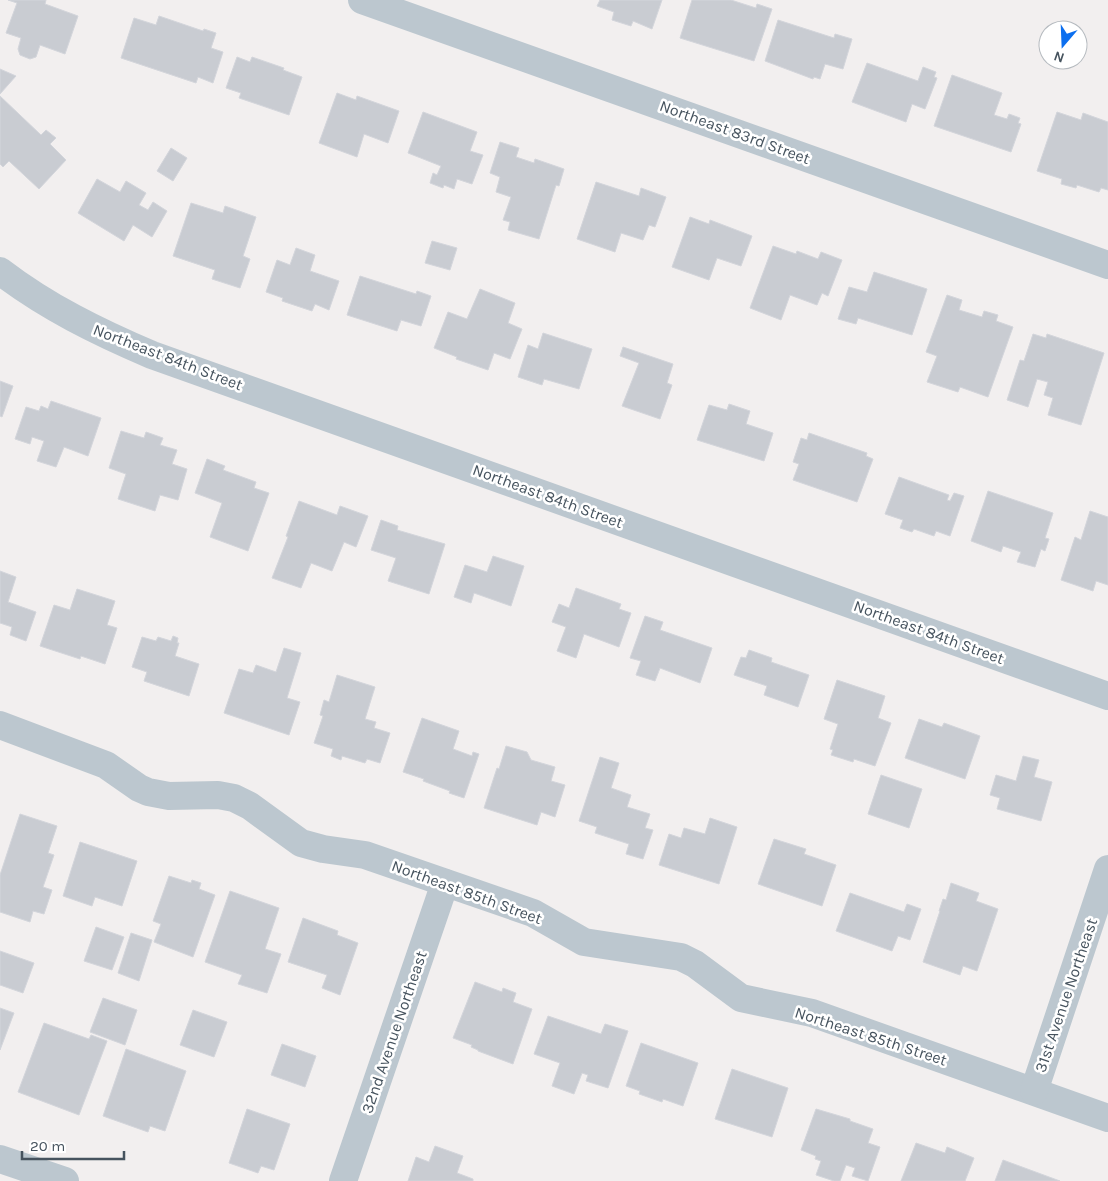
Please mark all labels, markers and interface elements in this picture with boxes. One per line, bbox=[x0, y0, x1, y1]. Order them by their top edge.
north arrow bbox=[1038, 20, 1088, 70]
text: N bbox=[1051, 47, 1066, 66]
street label: Northeast 83rd Street bbox=[657, 96, 813, 168]
street label: Northeast 84th Street bbox=[91, 320, 245, 394]
street label: Northeast 84th Street bbox=[470, 460, 626, 532]
street label: Northeast 84th Street bbox=[851, 596, 1007, 668]
street label: Northeast 85th Street bbox=[389, 856, 545, 928]
street label: 31st Avenue Northeast bbox=[1031, 915, 1101, 1075]
street label: 32nd Avenue Northeast bbox=[357, 948, 431, 1116]
street label: Northeast 85th Street bbox=[793, 1002, 949, 1070]
scale bar bbox=[22, 1128, 125, 1160]
text: 20 m bbox=[30, 1137, 65, 1155]

